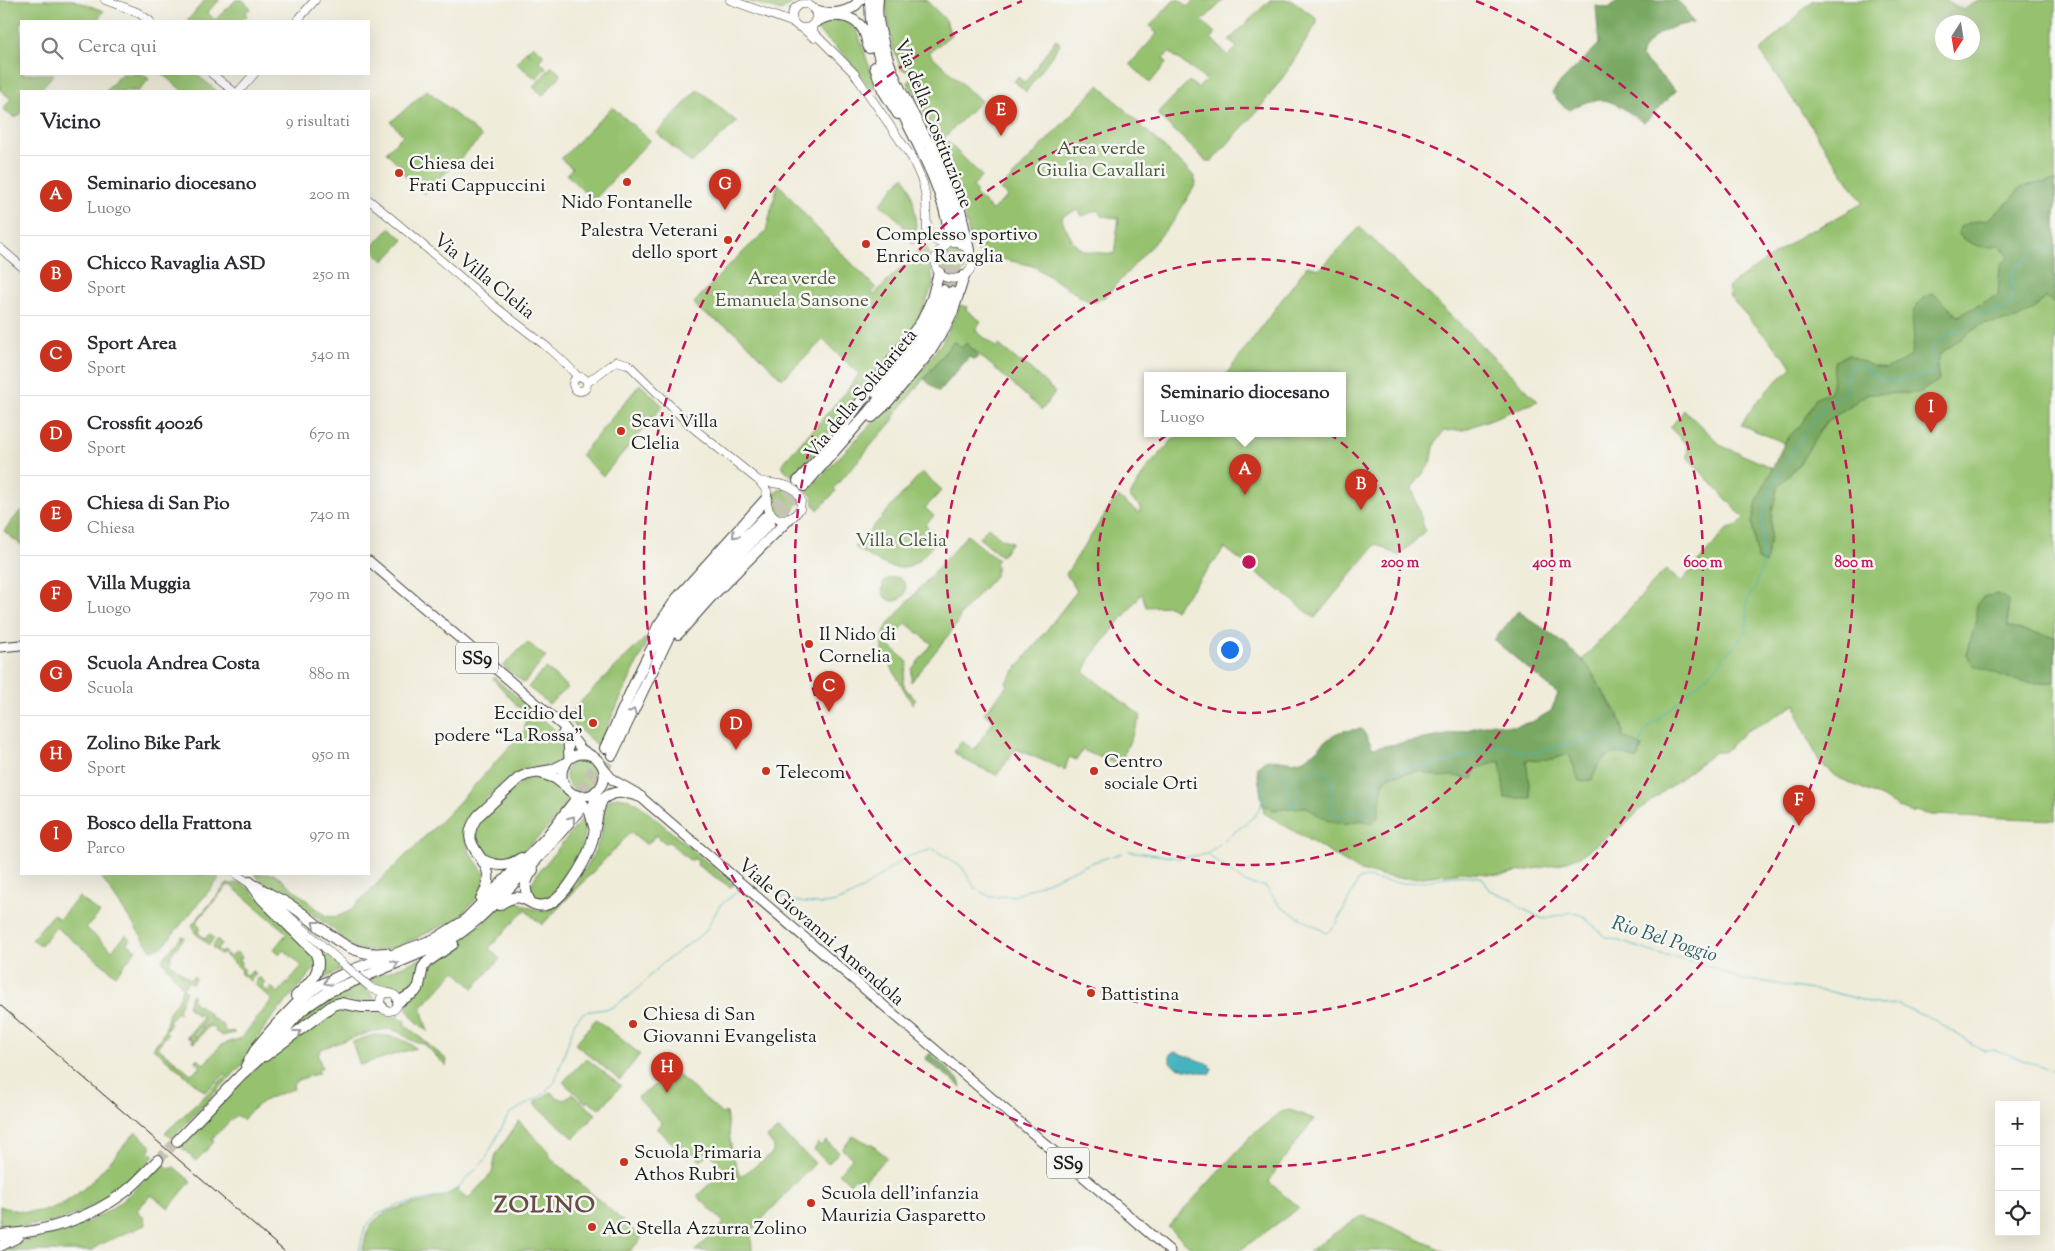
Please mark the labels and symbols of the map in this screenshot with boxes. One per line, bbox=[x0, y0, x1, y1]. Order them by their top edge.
north arrow bbox=[1935, 15, 1980, 60]
street label: Via della Costituzione bbox=[886, 36, 979, 212]
pin: E bbox=[985, 95, 1017, 136]
park label: Area verde Giulia Cavallari bbox=[1036, 136, 1166, 185]
place label: Chiesa dei Frati Cappuccini bbox=[409, 151, 546, 200]
marker: Chiesa dei Frati Cappuccini bbox=[393, 167, 405, 179]
pin: G bbox=[709, 169, 741, 210]
marker: Nido Fontanelle bbox=[621, 176, 633, 188]
place label: Nido Fontanelle bbox=[561, 190, 693, 217]
place label: Palestra Veterani dello sport bbox=[581, 218, 718, 267]
place label: Complesso sportivo Enrico Ravaglia bbox=[876, 222, 1038, 271]
street label: Via Villa Clelia bbox=[427, 227, 540, 327]
marker: Palestra Veterani dello sport bbox=[722, 234, 734, 246]
marker: Complesso sportivo Enrico Ravaglia bbox=[860, 238, 872, 250]
park label: Area verde Emanuela Sansone bbox=[715, 266, 869, 315]
street label: Via della Solidarietà bbox=[799, 323, 925, 466]
pin: I bbox=[1915, 392, 1947, 433]
place label: Scavi Villa Clelia bbox=[631, 409, 718, 458]
marker: Scavi Villa Clelia bbox=[615, 425, 627, 437]
pin: A bbox=[1229, 454, 1261, 495]
pin: B bbox=[1345, 469, 1377, 510]
park label: Villa Clelia bbox=[855, 528, 947, 555]
one-way arrow bbox=[732, 529, 741, 538]
centre of rings bbox=[1240, 553, 1258, 571]
text: 200 m bbox=[1381, 553, 1420, 574]
text: 400 m bbox=[1532, 553, 1572, 574]
text: 600 m bbox=[1684, 553, 1723, 574]
text: 800 m bbox=[1835, 553, 1874, 574]
place label: Il Nido di Cornelia bbox=[819, 622, 896, 671]
your location bbox=[1217, 637, 1243, 663]
marker: Il Nido di Cornelia bbox=[803, 638, 815, 650]
road number: SS9 bbox=[456, 642, 498, 674]
pin: C bbox=[813, 671, 845, 712]
place label: Eccidio del podere “La Rossa” bbox=[434, 701, 583, 750]
one-way arrow bbox=[627, 708, 637, 717]
pin: D bbox=[720, 709, 752, 750]
marker: Eccidio del podere “La Rossa” bbox=[587, 717, 599, 729]
place label: Centro sociale Orti bbox=[1104, 749, 1198, 798]
place label: Telecom bbox=[776, 760, 845, 787]
marker: Telecom bbox=[760, 765, 772, 777]
marker: Centro sociale Orti bbox=[1088, 765, 1100, 777]
pin: F bbox=[1783, 785, 1815, 826]
one-way arrow bbox=[567, 816, 575, 825]
street label: Viale Giovanni Amendola bbox=[731, 853, 910, 1013]
water label: Rio Bel Poggio bbox=[1608, 910, 1721, 971]
one-way arrow bbox=[311, 921, 320, 930]
one-way arrow bbox=[390, 960, 399, 970]
one-way arrow bbox=[323, 975, 332, 986]
place label: Battistina bbox=[1101, 982, 1180, 1009]
marker: Battistina bbox=[1085, 987, 1097, 999]
place label: Chiesa di San Giovanni Evangelista bbox=[643, 1002, 817, 1051]
marker: Chiesa di San Giovanni Evangelista bbox=[627, 1018, 639, 1030]
one-way arrow bbox=[292, 1030, 301, 1038]
pin: H bbox=[651, 1052, 683, 1093]
place label: Scuola Primaria Athos Rubri bbox=[634, 1140, 762, 1189]
road number: SS9 bbox=[1047, 1148, 1089, 1178]
marker: Scuola Primaria Athos Rubri bbox=[618, 1156, 630, 1168]
place label: Scuola dell'infanzia Maurizia Gasparetto bbox=[821, 1181, 986, 1230]
district label: ZOLINO bbox=[494, 1189, 596, 1223]
marker: Scuola dell'infanzia Maurizia Gasparetto bbox=[805, 1197, 817, 1209]
place label: AC Stella Azzurra Zolino bbox=[602, 1216, 807, 1243]
marker: AC Stella Azzurra Zolino bbox=[586, 1221, 598, 1233]

